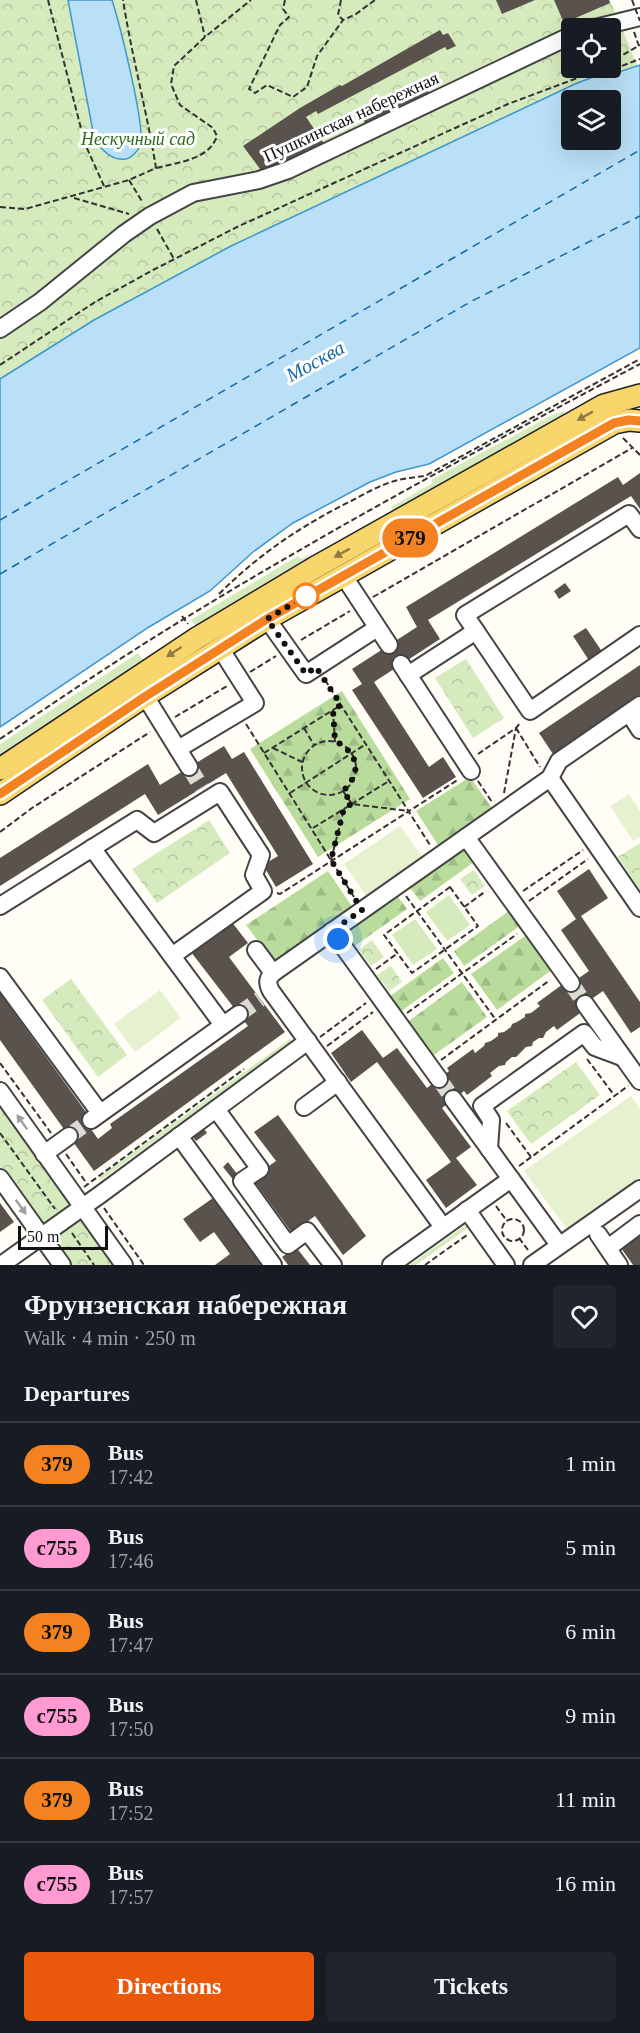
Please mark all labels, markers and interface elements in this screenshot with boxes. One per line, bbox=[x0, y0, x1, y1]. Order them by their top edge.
map controls bbox=[561, 18, 621, 150]
button: locate bbox=[561, 18, 621, 78]
street label: Пушкинская набережная bbox=[260, 68, 442, 166]
button: layers bbox=[561, 90, 621, 150]
park label: Нескучный сад bbox=[80, 129, 195, 149]
water label: Москва bbox=[281, 336, 348, 386]
one-way arrow bbox=[576, 411, 593, 421]
line badge: 379 bbox=[376, 518, 444, 558]
text: 379 bbox=[394, 526, 426, 550]
one-way arrow bbox=[333, 548, 350, 558]
unlabelled marker bbox=[293, 583, 319, 609]
one-way arrow bbox=[166, 647, 182, 658]
your location bbox=[323, 924, 353, 954]
one-way arrow bbox=[16, 1115, 28, 1131]
one-way arrow bbox=[15, 1199, 27, 1215]
scale bar bbox=[18, 1223, 108, 1250]
text: 50 m bbox=[27, 1228, 59, 1245]
button: heart bbox=[553, 1285, 616, 1348]
text: Фрунзенская набережная bbox=[24, 1289, 347, 1320]
text: Walk · 4 min · 250 m bbox=[24, 1327, 196, 1349]
text: Departures bbox=[24, 1381, 130, 1406]
text: Bus bbox=[108, 1440, 143, 1465]
text: 1 min bbox=[565, 1451, 616, 1476]
text: 379 bbox=[41, 1452, 73, 1476]
text: 17:42 bbox=[108, 1466, 154, 1488]
text: Bus bbox=[108, 1524, 143, 1549]
text: 5 min bbox=[565, 1535, 616, 1560]
text: с755 bbox=[37, 1536, 77, 1560]
text: 17:46 bbox=[108, 1550, 154, 1572]
text: Bus bbox=[108, 1608, 143, 1633]
text: 6 min bbox=[565, 1619, 616, 1644]
text: 379 bbox=[41, 1620, 73, 1644]
text: 17:47 bbox=[108, 1634, 154, 1656]
text: Bus bbox=[108, 1692, 143, 1717]
text: 9 min bbox=[565, 1703, 616, 1728]
text: с755 bbox=[37, 1704, 77, 1728]
text: 17:50 bbox=[108, 1718, 154, 1740]
text: Bus bbox=[108, 1776, 143, 1801]
text: 11 min bbox=[555, 1787, 616, 1812]
text: 379 bbox=[41, 1788, 73, 1812]
text: 17:52 bbox=[108, 1802, 154, 1824]
text: Bus bbox=[108, 1860, 143, 1885]
text: 16 min bbox=[554, 1871, 616, 1896]
text: с755 bbox=[37, 1872, 77, 1896]
text: 17:57 bbox=[108, 1886, 154, 1908]
button: Directions bbox=[24, 1952, 314, 2021]
button: Tickets bbox=[326, 1952, 616, 2021]

